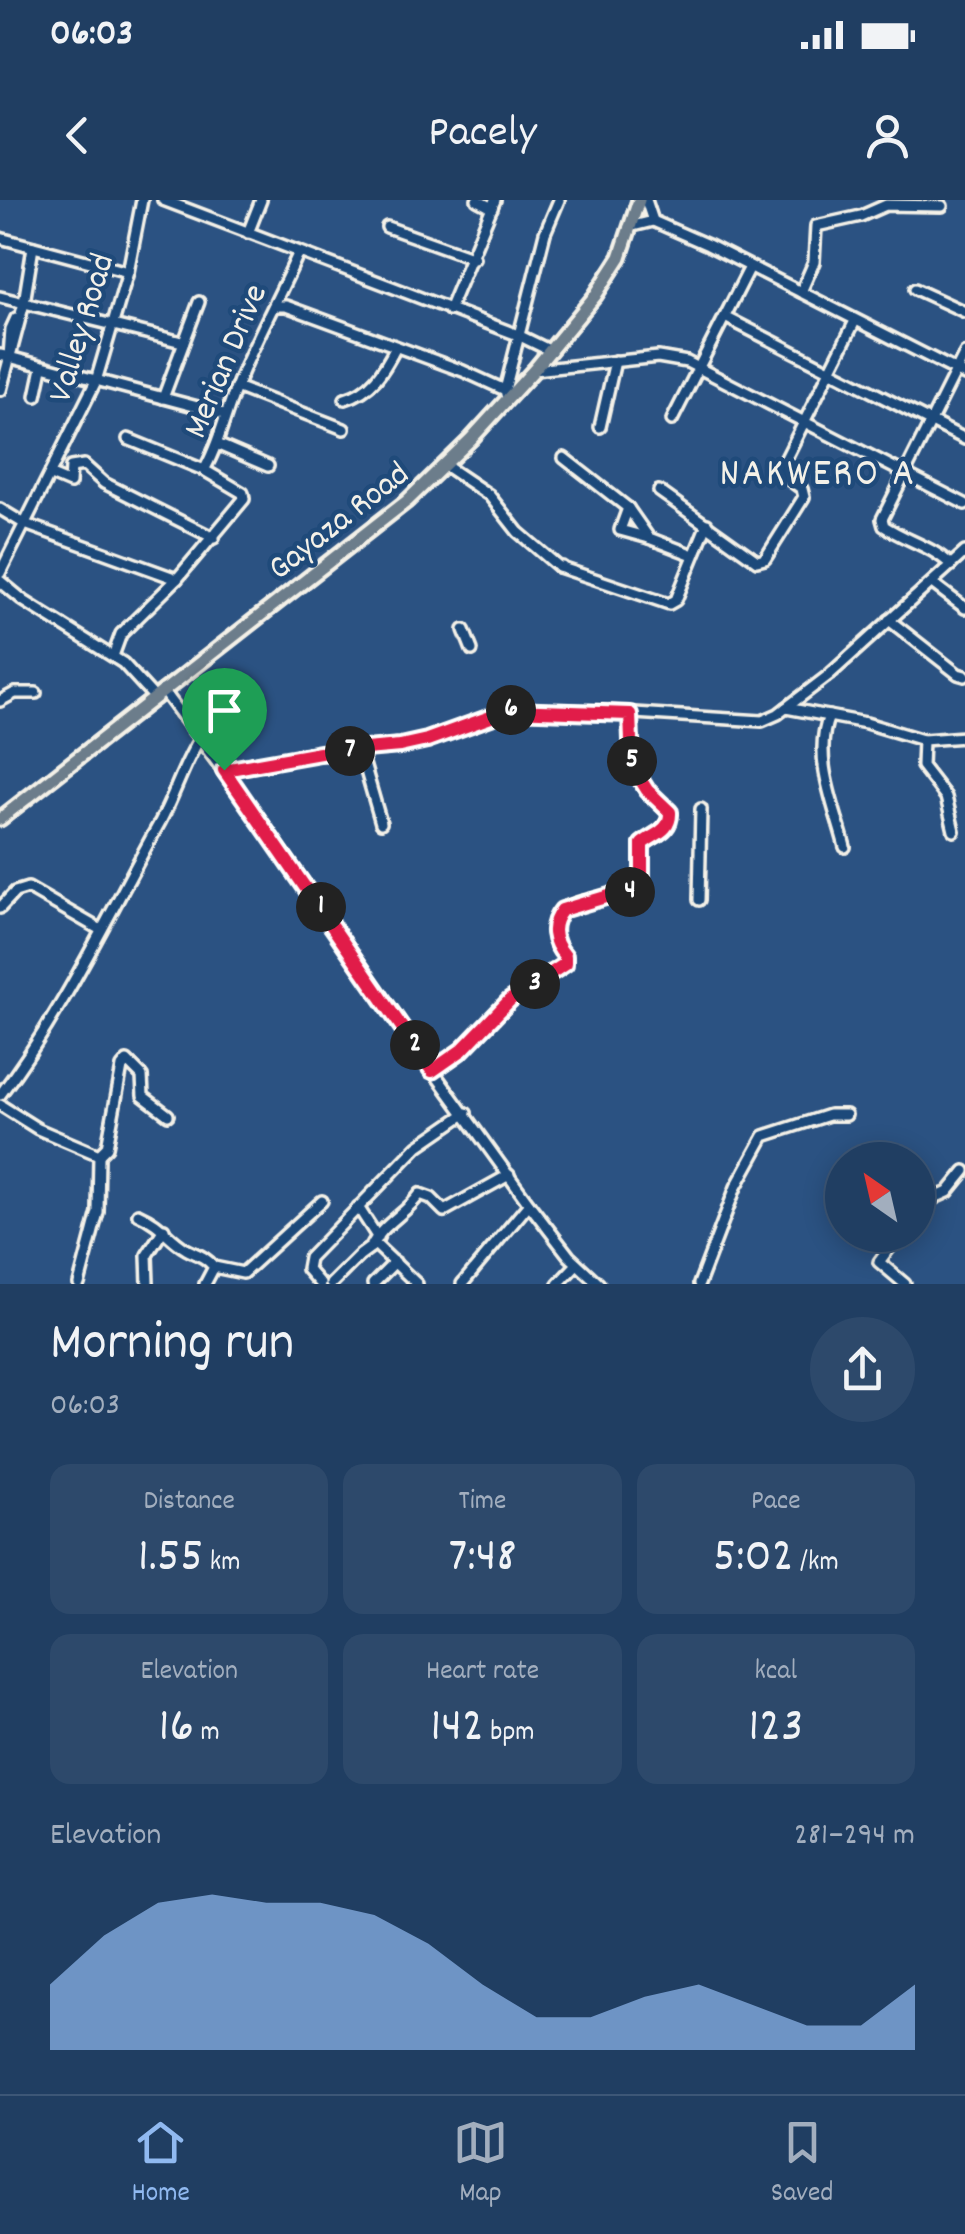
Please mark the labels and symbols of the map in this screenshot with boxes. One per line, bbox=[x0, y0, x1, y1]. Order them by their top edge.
street label: Valley Road bbox=[38, 248, 130, 409]
street label: Merian Drive bbox=[173, 277, 283, 447]
district label: NAKWERO A bbox=[719, 448, 917, 505]
street label: Gayaza Road bbox=[259, 452, 422, 594]
pin bbox=[182, 668, 267, 771]
pin: 6 bbox=[486, 685, 536, 735]
pin: 7 bbox=[325, 726, 375, 776]
pin: 5 bbox=[607, 736, 657, 786]
pin: 4 bbox=[605, 867, 655, 917]
pin: 1 bbox=[296, 882, 346, 932]
pin: 3 bbox=[510, 959, 560, 1009]
pin: 2 bbox=[390, 1020, 440, 1070]
north arrow bbox=[825, 1142, 935, 1252]

